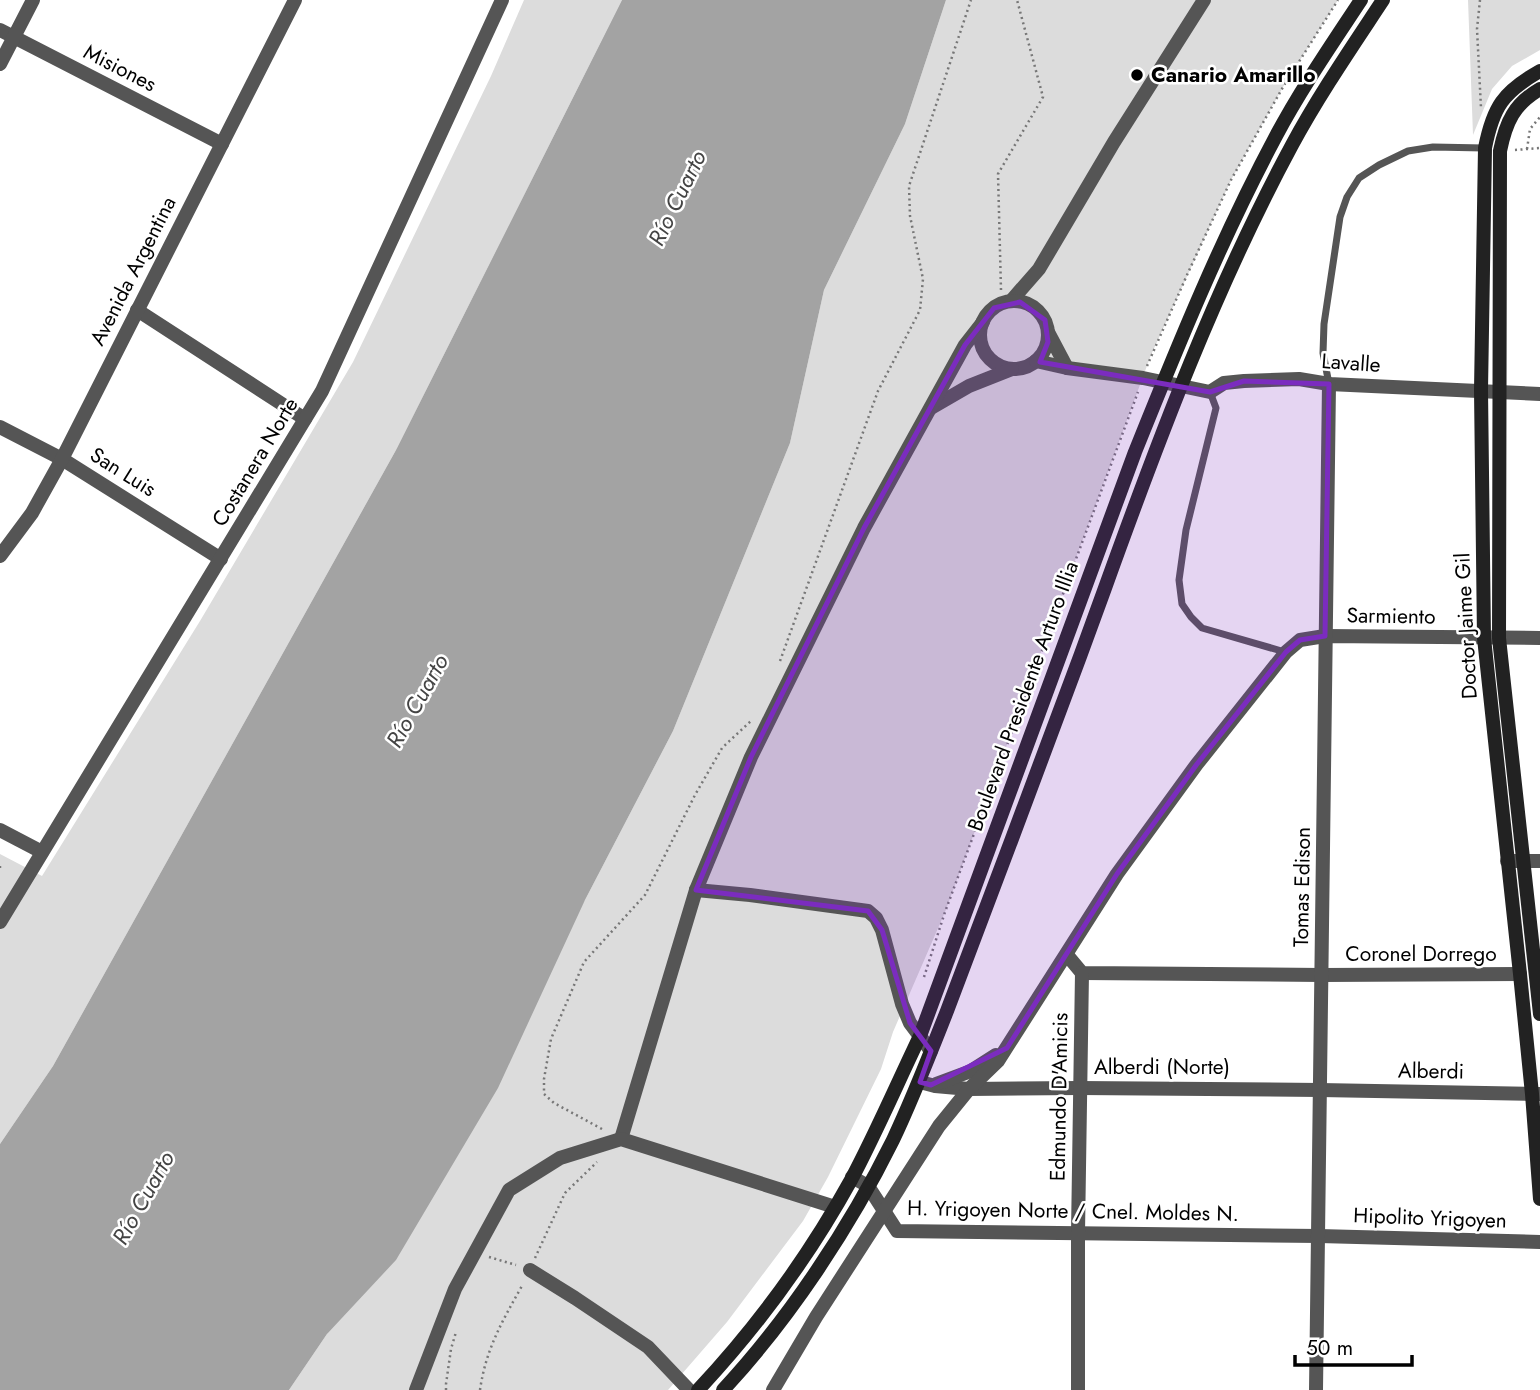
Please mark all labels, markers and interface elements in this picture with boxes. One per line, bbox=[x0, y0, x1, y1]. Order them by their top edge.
street label: Misiones bbox=[78, 37, 162, 99]
place label: Canario Amarillo bbox=[1151, 60, 1316, 90]
marker: Canario Amarillo bbox=[1129, 67, 1145, 83]
water label: Río Cuarto bbox=[639, 144, 715, 251]
street label: Avenida Argentina bbox=[82, 191, 184, 351]
street label: Lavalle bbox=[1320, 346, 1382, 380]
street label: Costanera Norte bbox=[205, 392, 305, 532]
street label: San Luis bbox=[84, 440, 162, 504]
street label: Doctor Jaime Gil bbox=[1447, 552, 1485, 700]
street label: Boulevard Presidente Arturo Illia bbox=[960, 557, 1086, 835]
street label: Sarmiento bbox=[1346, 600, 1436, 632]
water label: Río Cuarto bbox=[377, 647, 457, 754]
street label: Tomas Edison bbox=[1286, 827, 1318, 947]
street label: Coronel Dorrego bbox=[1345, 939, 1497, 969]
street label: Edmundo D'Amicis bbox=[1043, 1013, 1075, 1181]
street label: Alberdi (Norte) bbox=[1094, 1052, 1230, 1082]
street label: Alberdi bbox=[1398, 1055, 1464, 1087]
water label: Río Cuarto bbox=[103, 1144, 183, 1251]
street label: H. Yrigoyen Norte / Cnel. Moldes N. bbox=[907, 1193, 1239, 1229]
street label: Hipolito Yrigoyen bbox=[1353, 1200, 1507, 1236]
scale bar bbox=[1295, 1324, 1412, 1368]
text: 50 m bbox=[1306, 1333, 1353, 1363]

